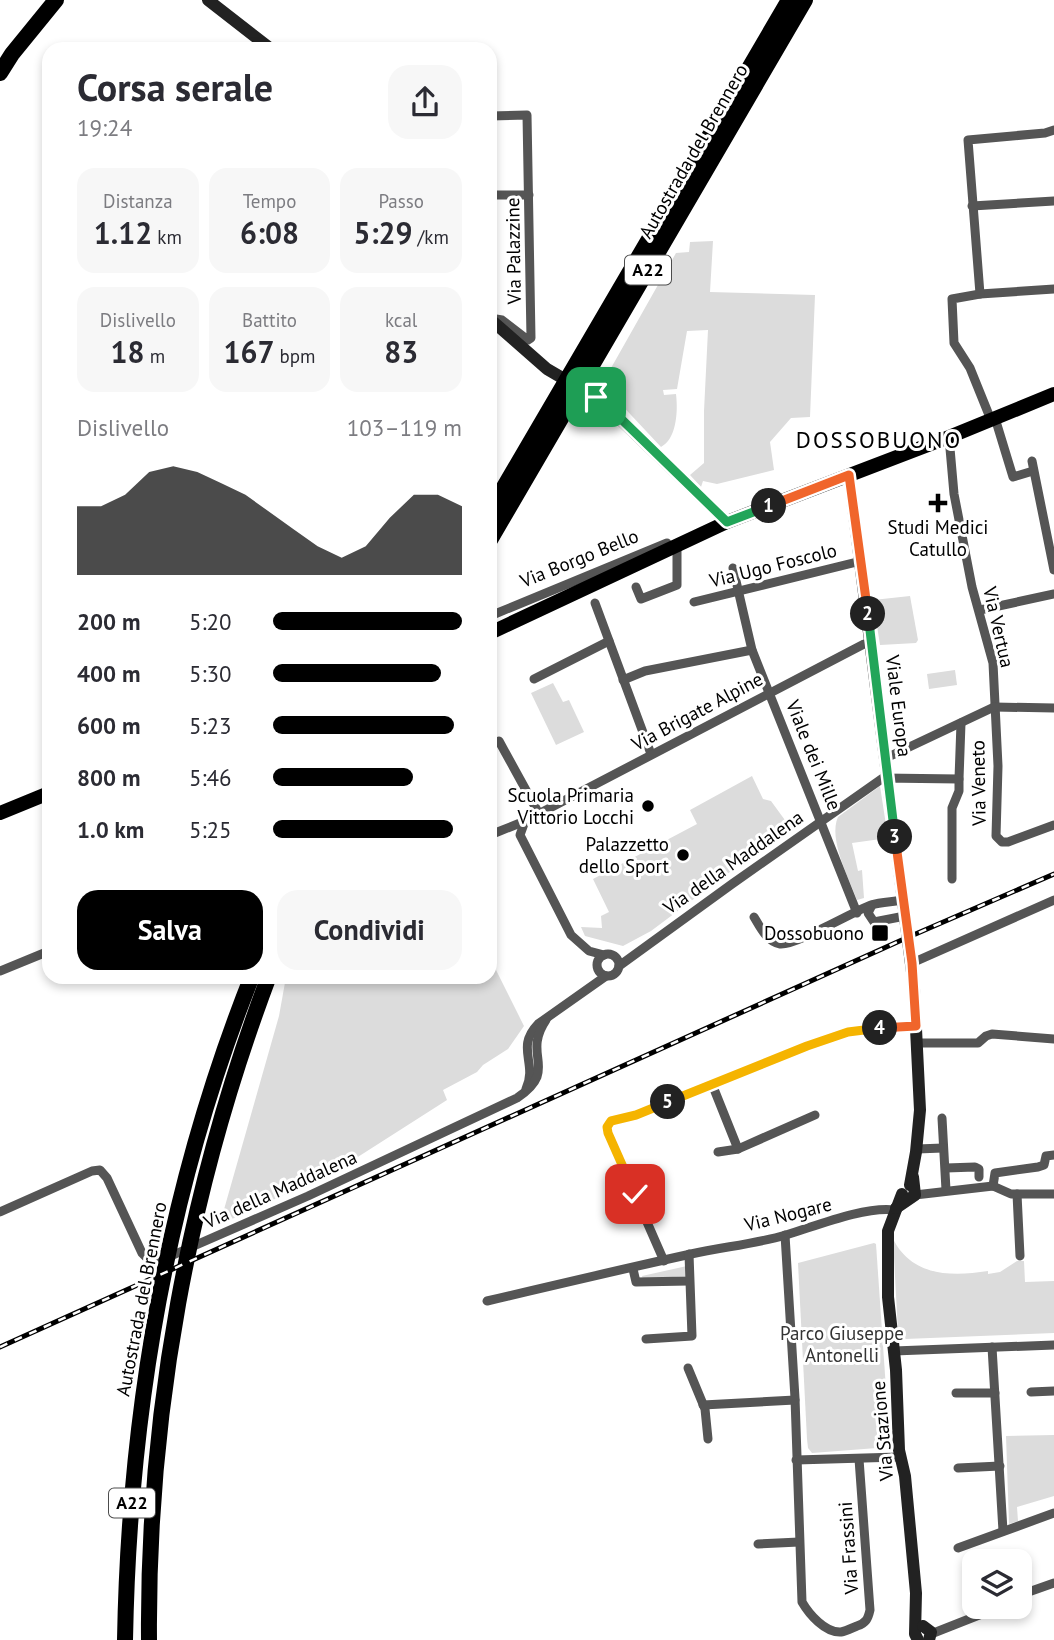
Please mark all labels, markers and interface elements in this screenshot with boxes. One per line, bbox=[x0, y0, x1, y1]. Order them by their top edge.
street label: Autostrada del Brennero bbox=[633, 59, 753, 243]
text: Corsa serale bbox=[77, 62, 273, 111]
button: share bbox=[388, 65, 462, 139]
text: 19:24 bbox=[77, 113, 132, 142]
text: Distanza bbox=[103, 189, 173, 213]
text: Tempo bbox=[243, 189, 296, 213]
text: Passo bbox=[378, 189, 424, 213]
street label: Via Palazzine bbox=[500, 197, 526, 306]
text: 1.12 bbox=[94, 213, 152, 252]
text: 6:08 bbox=[240, 213, 299, 252]
text: 5:29 bbox=[353, 213, 413, 252]
text: km bbox=[152, 225, 182, 249]
text: /km bbox=[413, 225, 449, 249]
road number: A22 bbox=[625, 256, 671, 284]
text: Dislivello bbox=[100, 308, 176, 332]
text: Battito bbox=[242, 308, 297, 332]
text: kcal bbox=[385, 308, 417, 332]
text: 18 bbox=[111, 332, 145, 371]
text: 167 bbox=[223, 332, 274, 371]
text: 83 bbox=[384, 332, 418, 371]
text: m bbox=[145, 344, 165, 368]
text: bpm bbox=[274, 344, 316, 368]
pin bbox=[566, 367, 626, 427]
icon: arrive bbox=[577, 378, 615, 416]
text: Dislivello bbox=[77, 413, 169, 442]
text: 103–119 m bbox=[347, 413, 462, 442]
district label: DOSSOBUONO bbox=[796, 425, 962, 454]
pin: 1 bbox=[752, 489, 786, 524]
text: 1 bbox=[763, 493, 774, 517]
marker: Studi Medici Catullo bbox=[928, 493, 948, 513]
place label: Studi Medici Catullo bbox=[888, 515, 988, 561]
street label: Via Borgo Bello bbox=[515, 523, 642, 593]
street label: Via Ugo Foscolo bbox=[706, 538, 839, 593]
street label: Via Vertua bbox=[978, 583, 1020, 670]
pin: 2 bbox=[850, 596, 886, 632]
text: 2 bbox=[862, 601, 873, 625]
text: 200 m bbox=[77, 607, 140, 636]
text: 5:20 bbox=[189, 607, 232, 636]
street label: Viale Europa bbox=[881, 653, 917, 758]
text: 400 m bbox=[77, 659, 140, 688]
text: 5:30 bbox=[189, 659, 232, 688]
street label: Via Brigate Alpine bbox=[626, 666, 767, 756]
street label: Viale dei Mille bbox=[781, 696, 847, 814]
text: 600 m bbox=[77, 711, 140, 740]
text: 5:23 bbox=[189, 711, 232, 740]
street label: Via Veneto bbox=[965, 740, 991, 827]
text: 800 m bbox=[77, 763, 140, 792]
text: 5:46 bbox=[189, 763, 232, 792]
place label: Scuola Primaria Vittorio Locchi bbox=[508, 783, 634, 829]
marker: Scuola Primaria Vittorio Locchi bbox=[640, 798, 656, 814]
street label: Via della Maddalena bbox=[658, 805, 808, 920]
text: 1.0 km bbox=[77, 815, 144, 844]
text: 5:25 bbox=[189, 815, 232, 844]
pin: 3 bbox=[878, 820, 912, 854]
text: 3 bbox=[889, 824, 900, 848]
place label: Palazzetto dello Sport bbox=[579, 832, 670, 878]
marker: Palazzetto dello Sport bbox=[675, 847, 691, 863]
button: Salva bbox=[77, 890, 263, 970]
button: Condividi bbox=[277, 890, 462, 970]
place label: Dossobuono bbox=[764, 921, 864, 945]
marker: Dossobuono bbox=[870, 923, 890, 943]
pin: 4 bbox=[862, 1010, 898, 1046]
text: 4 bbox=[874, 1015, 885, 1039]
pin: 5 bbox=[650, 1084, 686, 1120]
text: 5 bbox=[662, 1089, 673, 1113]
street label: Via della Maddalena bbox=[199, 1144, 360, 1234]
pin bbox=[605, 1164, 665, 1224]
icon: check bbox=[616, 1175, 654, 1213]
street label: Via Nogare bbox=[741, 1192, 834, 1237]
street label: Autostrada del Brennero bbox=[110, 1200, 172, 1398]
park label: Parco Giuseppe Antonelli bbox=[780, 1321, 904, 1367]
street label: Via Stazione bbox=[866, 1380, 898, 1483]
road number: A22 bbox=[109, 1488, 155, 1518]
street label: Via Frassini bbox=[833, 1501, 863, 1596]
map controls bbox=[962, 1549, 1032, 1619]
button: layers bbox=[962, 1549, 1032, 1619]

